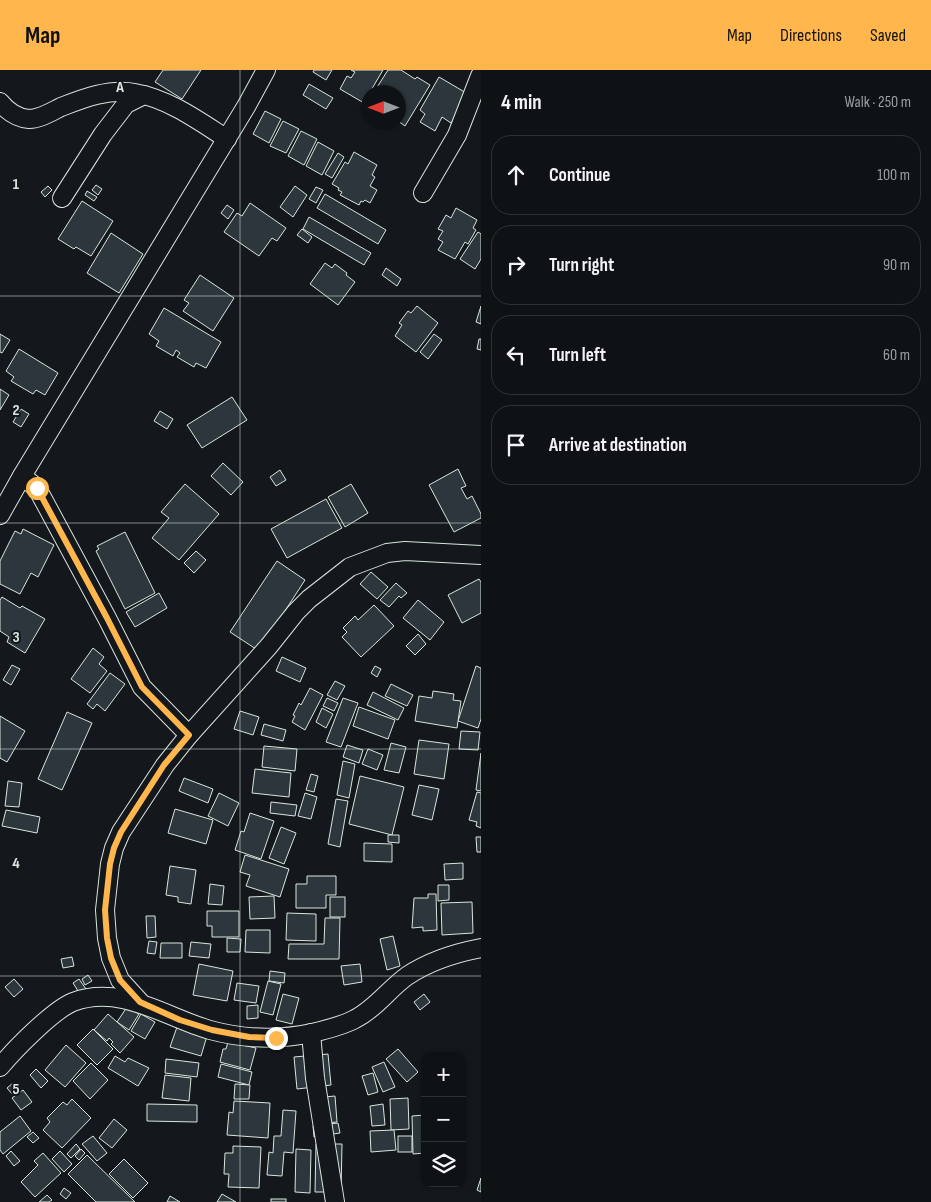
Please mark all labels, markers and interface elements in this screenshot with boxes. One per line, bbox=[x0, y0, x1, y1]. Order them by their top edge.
text: Map bbox=[25, 21, 60, 50]
text: Map bbox=[727, 25, 752, 46]
text: Directions bbox=[780, 25, 842, 46]
text: Saved bbox=[870, 25, 906, 46]
text: A bbox=[115, 78, 124, 97]
north arrow bbox=[361, 85, 406, 130]
text: 4 min bbox=[501, 90, 542, 115]
text: Walk · 250 m bbox=[845, 93, 911, 112]
icon: ahead bbox=[502, 161, 530, 189]
text: Continue bbox=[549, 164, 610, 187]
text: 100 m bbox=[877, 166, 910, 185]
text: 1 bbox=[13, 175, 20, 194]
icon: right bbox=[502, 251, 530, 279]
text: Turn right bbox=[549, 254, 614, 277]
text: 90 m bbox=[883, 256, 910, 275]
icon: left bbox=[502, 341, 530, 369]
text: Turn left bbox=[549, 344, 606, 367]
text: 60 m bbox=[883, 346, 910, 365]
text: 2 bbox=[12, 401, 20, 420]
icon: arrive bbox=[502, 431, 530, 459]
text: Arrive at destination bbox=[549, 434, 687, 457]
route start bbox=[26, 477, 49, 500]
text: 3 bbox=[12, 628, 20, 647]
text: 4 bbox=[12, 854, 20, 873]
route end bbox=[265, 1027, 288, 1050]
map controls bbox=[421, 1052, 466, 1187]
button: + bbox=[421, 1052, 466, 1097]
text: 5 bbox=[12, 1080, 20, 1099]
button: − bbox=[421, 1097, 466, 1142]
button: layers bbox=[421, 1142, 466, 1187]

